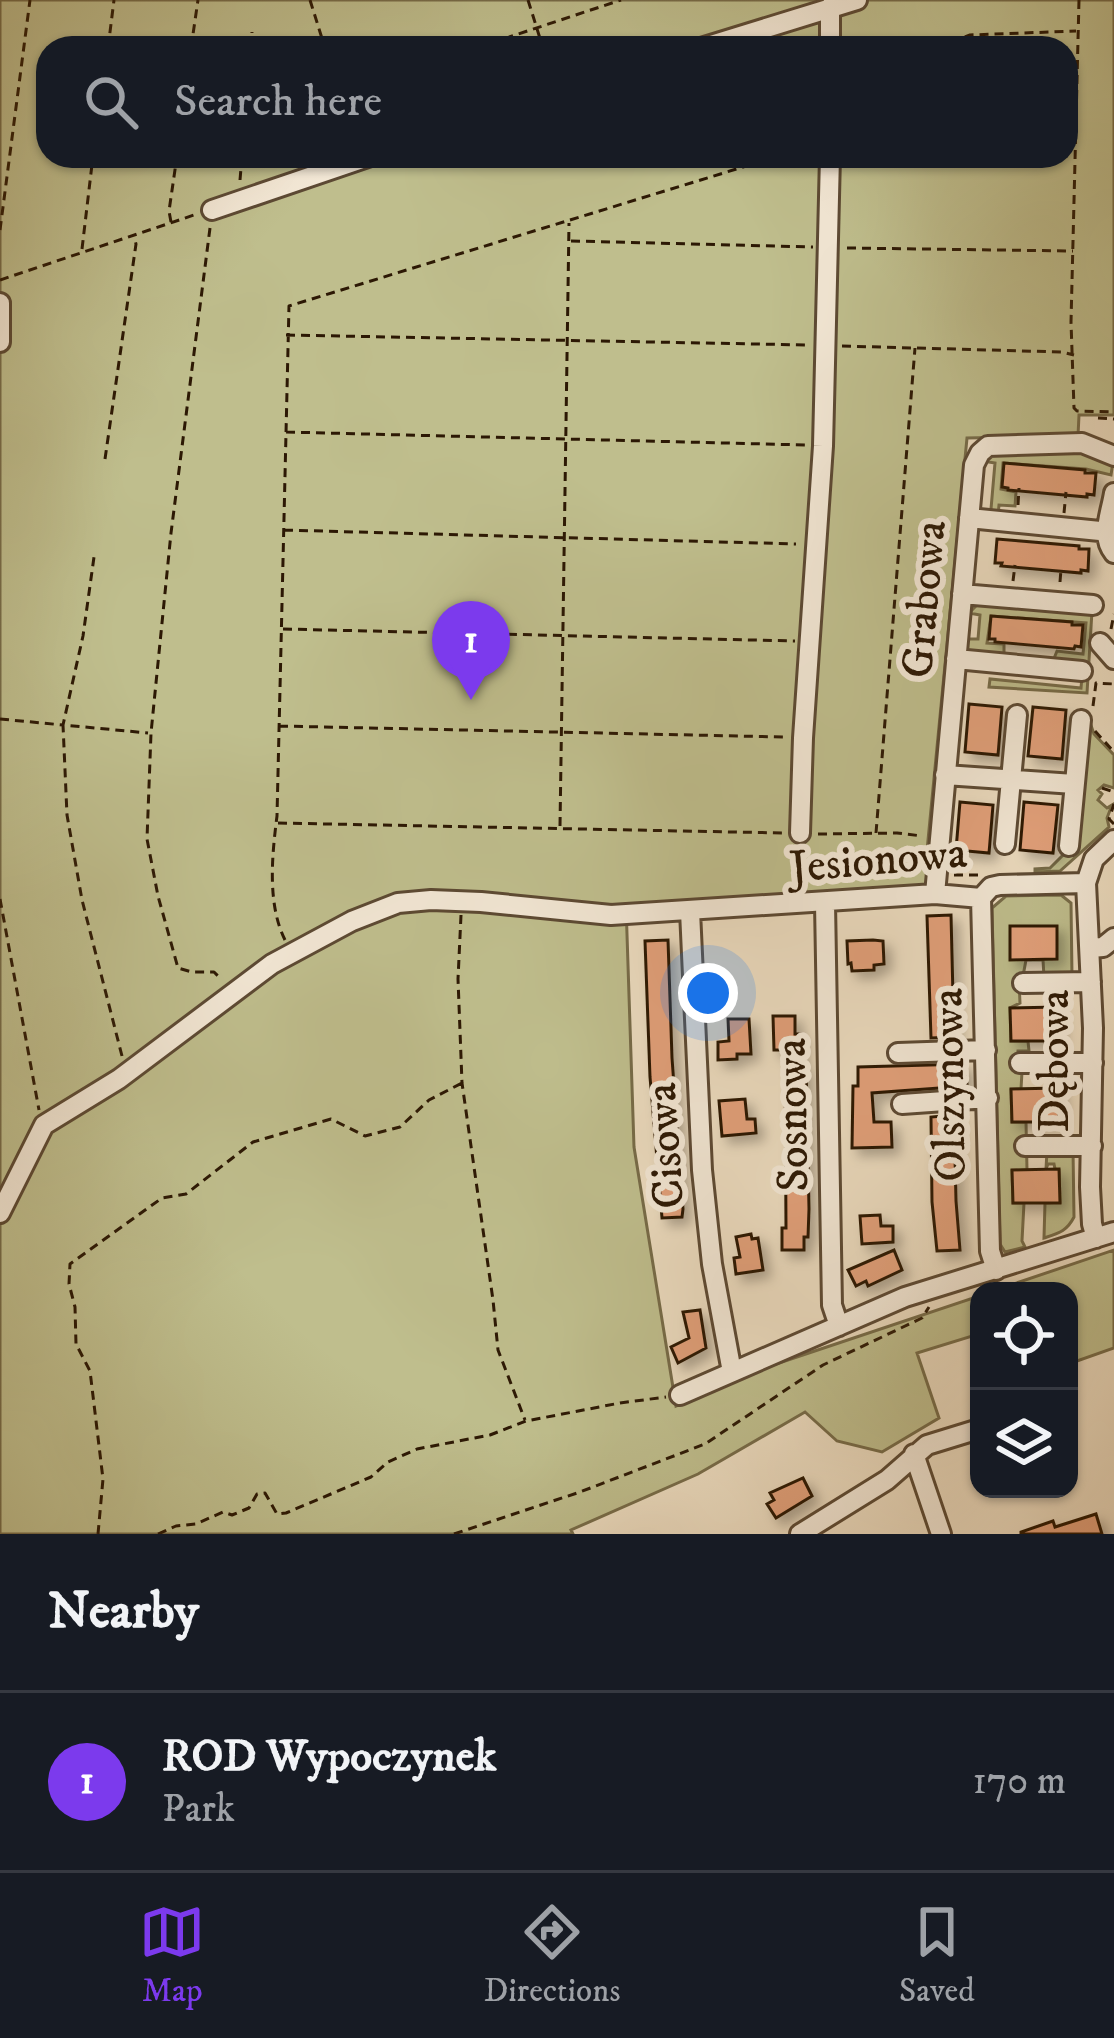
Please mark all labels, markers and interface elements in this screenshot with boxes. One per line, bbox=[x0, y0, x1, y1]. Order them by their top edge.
search box bbox=[36, 36, 1078, 168]
icon: search bbox=[78, 69, 144, 135]
text: Search here bbox=[174, 74, 382, 130]
street label: Grabowa bbox=[890, 518, 960, 680]
pin: 1 bbox=[432, 601, 510, 700]
street label: Jesionowa bbox=[784, 825, 969, 897]
your location bbox=[678, 963, 738, 1023]
street label: Olszynowa bbox=[920, 988, 980, 1182]
street label: Dębowa bbox=[1027, 990, 1083, 1132]
street label: Sosnowa bbox=[764, 1038, 822, 1192]
street label: Cisowa bbox=[634, 1081, 698, 1211]
map controls bbox=[970, 1282, 1078, 1498]
button: locate bbox=[970, 1282, 1078, 1390]
button: layers bbox=[970, 1390, 1078, 1498]
text: Nearby bbox=[48, 1580, 199, 1644]
text: ROD Wypoczynek bbox=[162, 1729, 497, 1785]
text: 1 bbox=[80, 1757, 94, 1806]
text: 170 m bbox=[972, 1757, 1066, 1806]
text: Park bbox=[162, 1785, 235, 1834]
tab: Map bbox=[139, 1899, 205, 2012]
tab: Directions bbox=[484, 1899, 620, 2012]
tab: Saved bbox=[899, 1899, 975, 2012]

